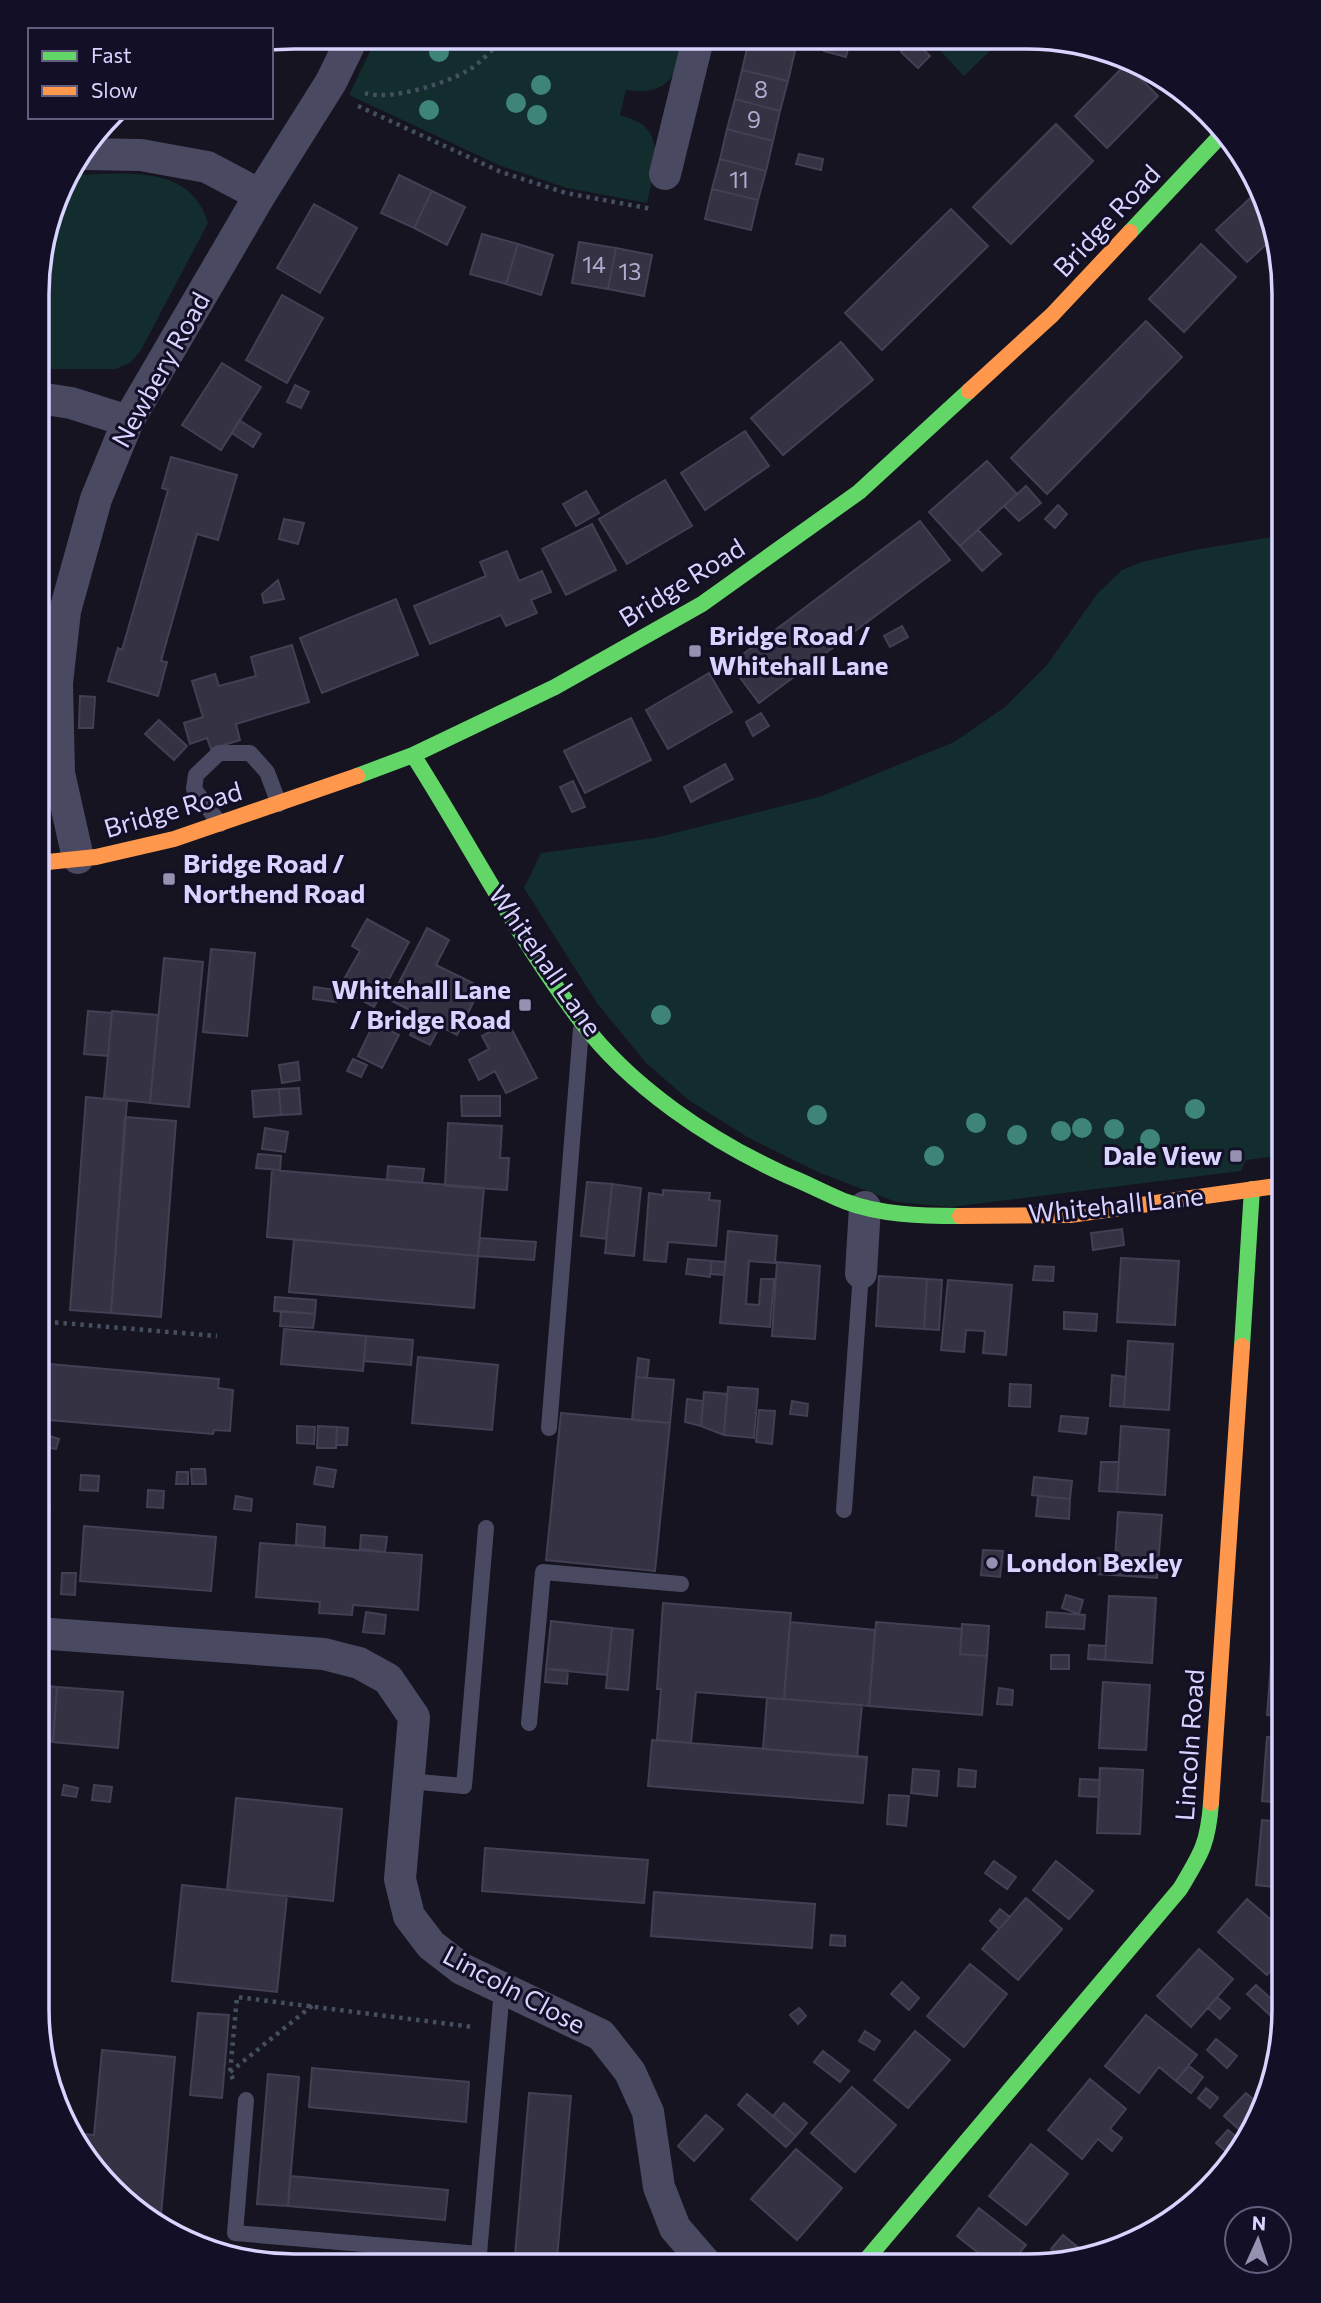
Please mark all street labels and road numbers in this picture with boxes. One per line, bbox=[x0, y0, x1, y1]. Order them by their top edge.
street label: Bridge Road bbox=[1046, 157, 1166, 283]
street label: Newbery Road bbox=[104, 286, 215, 452]
street label: Bridge Road bbox=[613, 531, 750, 633]
street label: Bridge Road bbox=[100, 774, 245, 843]
street label: Whitehall Lane bbox=[483, 879, 609, 1041]
street label: Whitehall Lane bbox=[1027, 1179, 1205, 1228]
street label: Lincoln Road bbox=[1168, 1668, 1209, 1822]
street label: Lincoln Close bbox=[438, 1938, 591, 2039]

